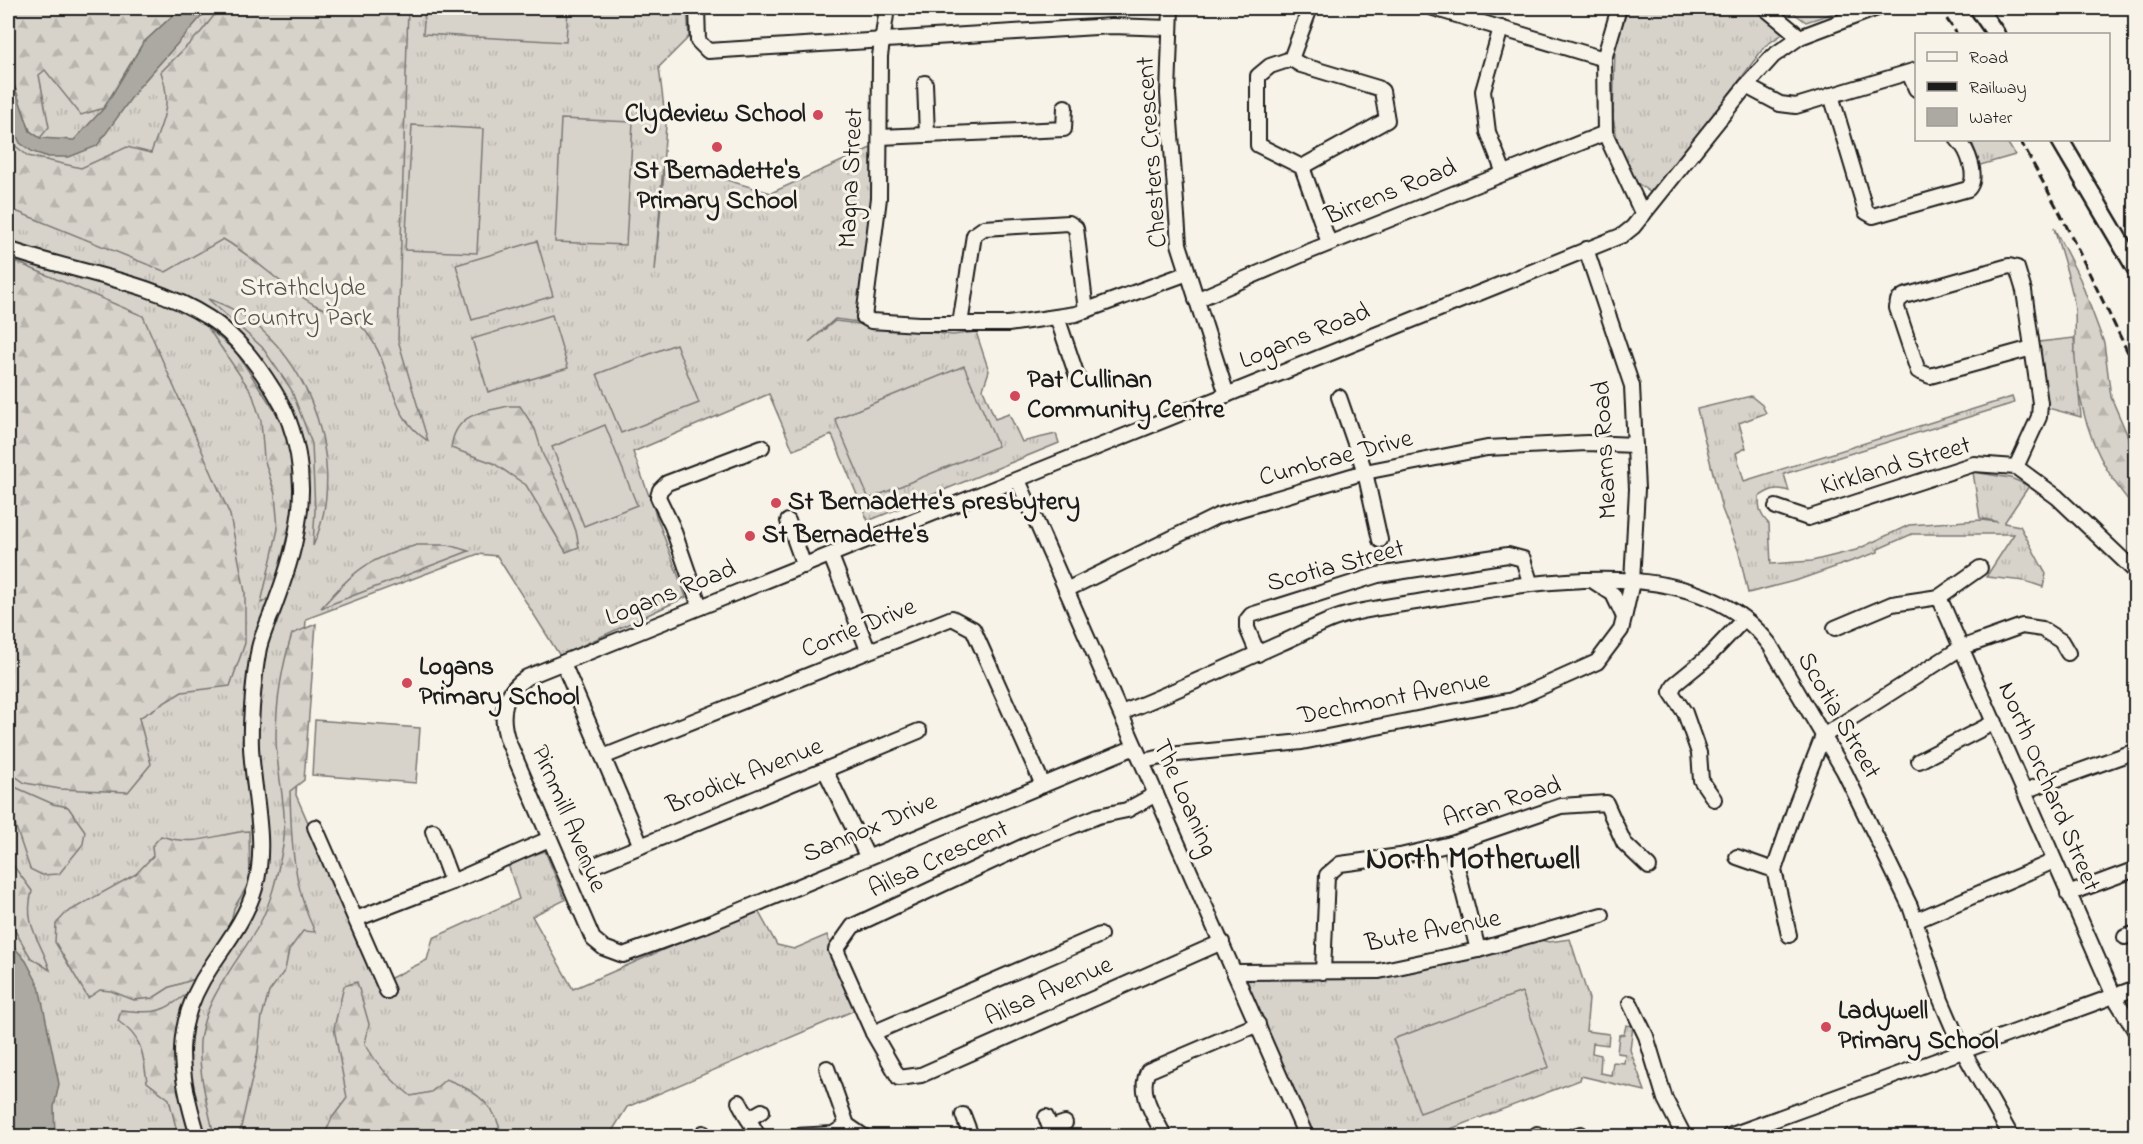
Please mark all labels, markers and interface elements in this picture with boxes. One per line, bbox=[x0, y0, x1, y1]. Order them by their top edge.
legend bbox=[1915, 33, 2110, 141]
text: Road bbox=[1969, 46, 2008, 72]
street label: Chesters Crescent bbox=[1127, 55, 1179, 249]
text: Railway bbox=[1969, 76, 2026, 102]
place label: Clydeview School bbox=[625, 96, 806, 134]
text: Water bbox=[1969, 106, 2013, 132]
street label: Magna Street bbox=[829, 107, 875, 249]
marker: Clydeview School bbox=[811, 108, 825, 122]
marker: St Bernadette's Primary School bbox=[710, 140, 724, 154]
street label: Birrens Road bbox=[1318, 149, 1463, 237]
place label: St Bernadette's Primary School bbox=[633, 153, 801, 221]
park label: Strathclyde Country Park bbox=[233, 270, 374, 338]
street label: Logans Road bbox=[1234, 293, 1376, 380]
place label: Pat Cullinan Community Centre bbox=[1027, 362, 1226, 430]
street label: Mearns Road bbox=[1583, 379, 1629, 520]
marker: Pat Cullinan Community Centre bbox=[1008, 389, 1022, 403]
street label: Cumbrae Drive bbox=[1255, 420, 1417, 498]
street label: Kirkland Street bbox=[1816, 427, 1976, 507]
place label: St Bernadette's presbytery bbox=[788, 484, 1080, 522]
marker: St Bernadette's presbytery bbox=[769, 496, 783, 510]
place label: St Bernadette's bbox=[762, 517, 929, 555]
marker: St Bernadette's bbox=[743, 529, 757, 543]
street label: Scotia Street bbox=[1263, 530, 1409, 604]
street label: Logans Road bbox=[600, 550, 742, 637]
street label: Corrie Drive bbox=[796, 589, 923, 669]
street label: Scotia Street bbox=[1786, 645, 1890, 787]
place label: Logans Primary School bbox=[419, 649, 580, 717]
street label: Dechmont Avenue bbox=[1294, 662, 1493, 736]
marker: Logans Primary School bbox=[400, 676, 414, 690]
street label: North Orchard Street bbox=[1987, 676, 2109, 898]
street label: Brodick Avenue bbox=[660, 728, 829, 826]
street label: The Loaning bbox=[1141, 733, 1227, 863]
street label: Pirnmill Avenue bbox=[520, 739, 616, 899]
street label: Arran Road bbox=[1438, 767, 1566, 839]
street label: Sannox Drive bbox=[797, 784, 943, 874]
street label: Ailsa Crescent bbox=[863, 811, 1016, 909]
district label: North Motherwell bbox=[1366, 837, 1580, 884]
street label: Bute Avenue bbox=[1361, 900, 1504, 964]
street label: Ailsa Avenue bbox=[979, 947, 1119, 1037]
place label: Ladywell Primary School bbox=[1838, 993, 1999, 1061]
marker: Ladywell Primary School bbox=[1819, 1020, 1833, 1034]

